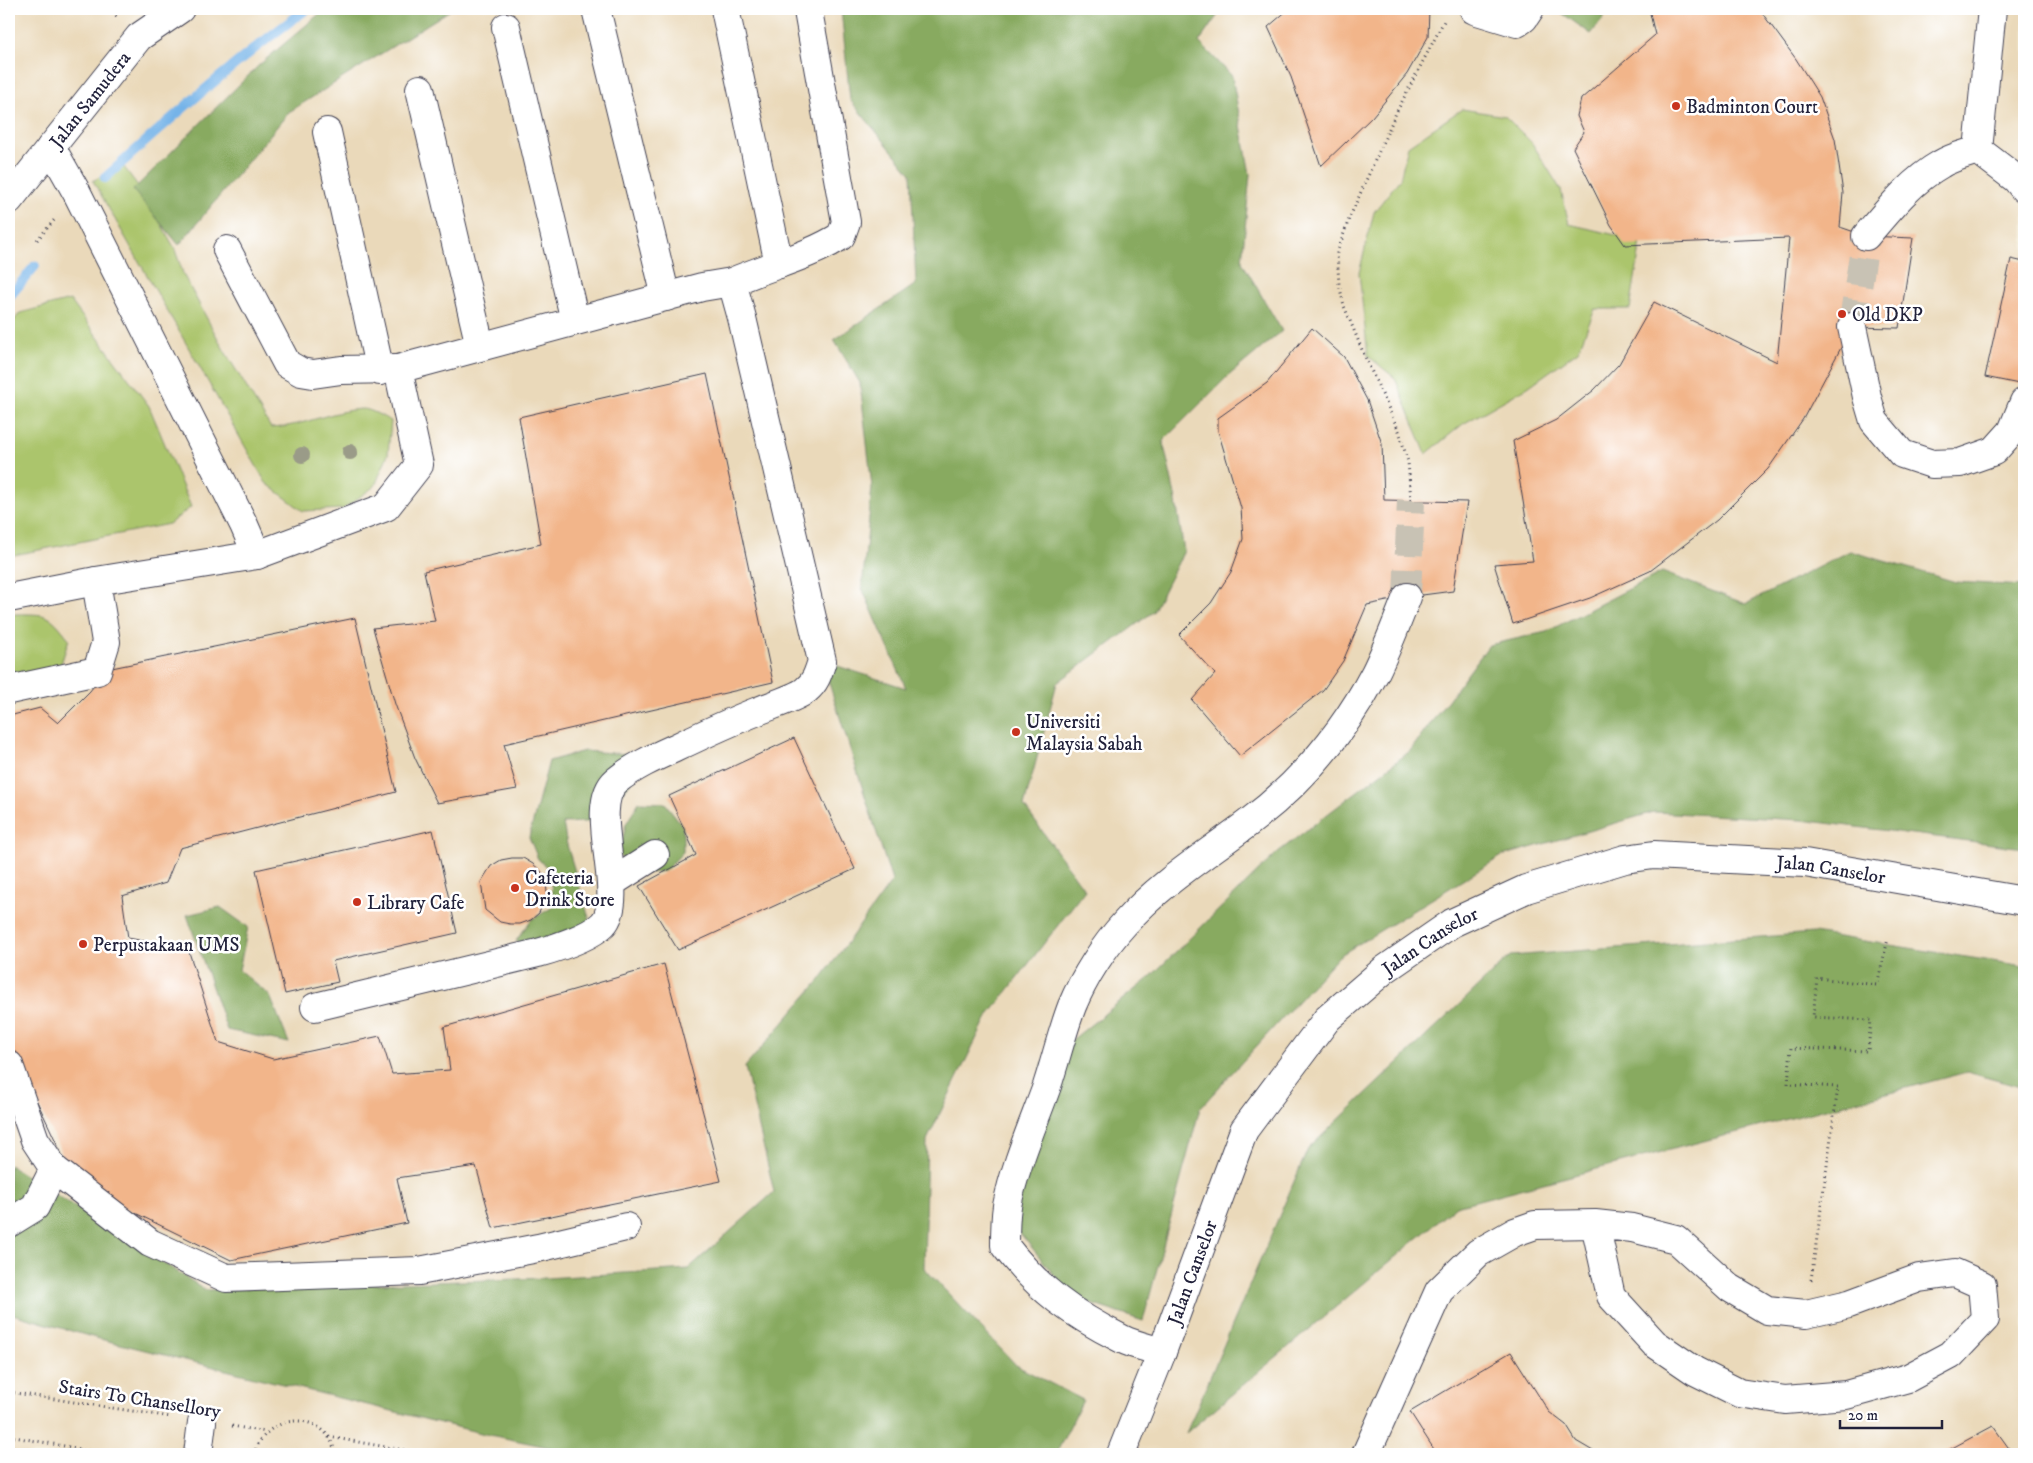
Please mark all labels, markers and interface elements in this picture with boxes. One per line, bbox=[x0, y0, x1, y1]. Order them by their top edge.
street label: Jalan Samudera bbox=[44, 47, 136, 155]
place label: Badminton Court bbox=[1686, 96, 1818, 119]
marker: Badminton Court bbox=[1670, 100, 1682, 112]
place label: Old DKP bbox=[1852, 304, 1923, 327]
marker: Old DKP bbox=[1836, 308, 1848, 320]
place label: Universiti Malaysia Sabah bbox=[1026, 711, 1143, 756]
marker: Universiti Malaysia Sabah bbox=[1010, 726, 1022, 738]
street label: Jalan Canselor bbox=[1774, 851, 1887, 890]
place label: Cafeteria Drink Store bbox=[525, 867, 615, 912]
marker: Cafeteria Drink Store bbox=[509, 882, 521, 894]
place label: Library Cafe bbox=[367, 892, 464, 915]
marker: Library Cafe bbox=[351, 896, 363, 908]
street label: Jalan Canselor bbox=[1376, 903, 1482, 982]
place label: Perpustakaan UMS bbox=[93, 934, 240, 957]
marker: Perpustakaan UMS bbox=[77, 938, 89, 950]
street label: Jalan Canselor bbox=[1162, 1217, 1223, 1330]
street label: Stairs To Chansellory bbox=[57, 1375, 223, 1424]
scale bar bbox=[1840, 1398, 1943, 1430]
text: 20 m bbox=[1848, 1406, 1878, 1425]

